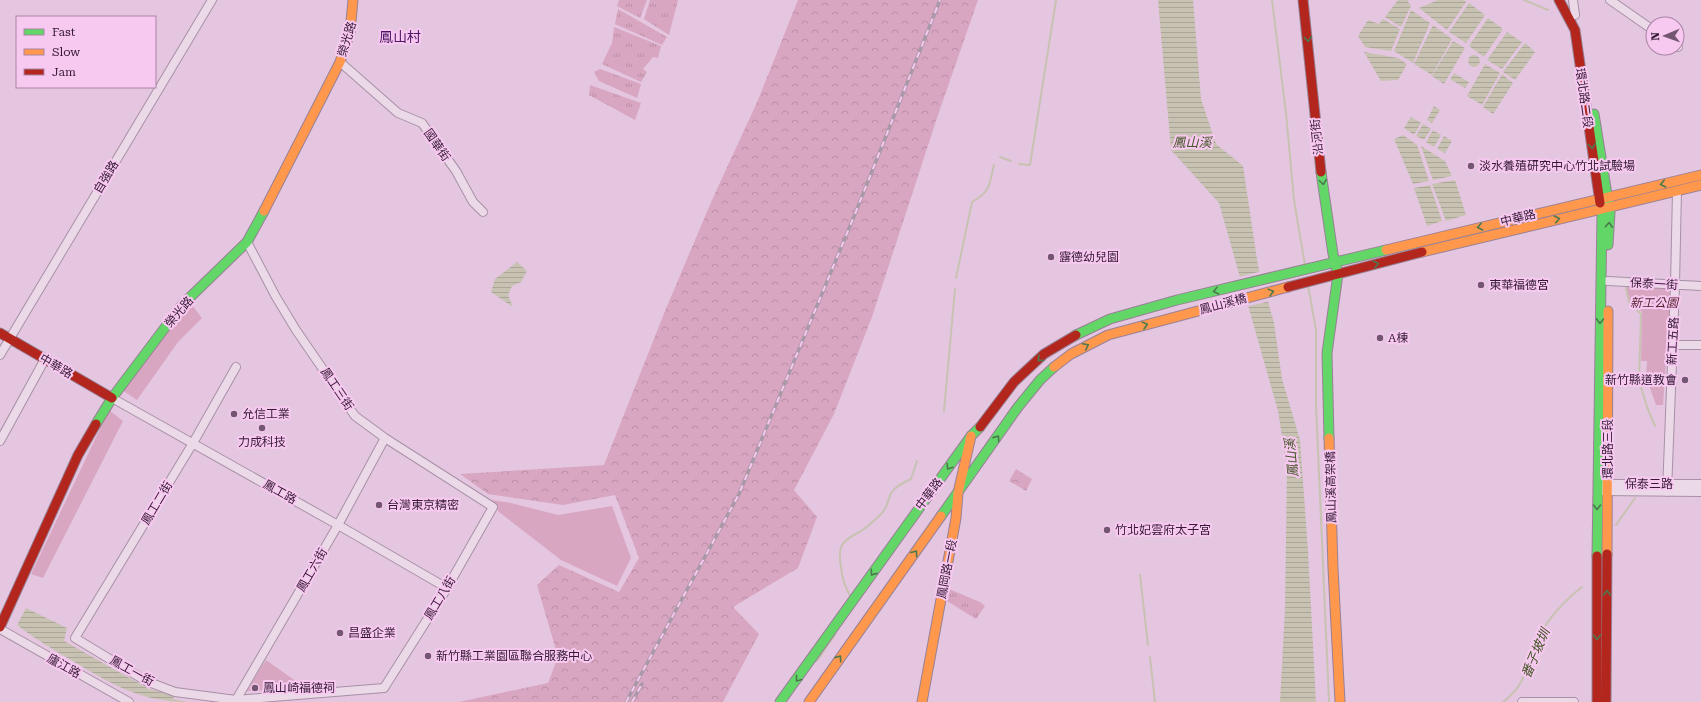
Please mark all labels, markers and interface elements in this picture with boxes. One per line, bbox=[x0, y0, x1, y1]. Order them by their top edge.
legend bbox=[16, 16, 156, 88]
north arrow bbox=[1645, 16, 1685, 56]
street label: 榮光路 bbox=[335, 20, 359, 58]
text: Fast bbox=[52, 25, 76, 39]
district label: 鳳山村 bbox=[379, 29, 421, 45]
text: N bbox=[1649, 31, 1662, 41]
one-way arrow bbox=[1303, 36, 1312, 42]
text: Slow bbox=[52, 45, 80, 59]
text: Jam bbox=[52, 65, 76, 79]
street label: 環北路二段 bbox=[1573, 67, 1595, 129]
street label: 沿河街 bbox=[1308, 118, 1326, 156]
street label: 國華街 bbox=[421, 126, 453, 164]
water label: 鳳山溪 bbox=[1172, 135, 1213, 150]
one-way arrow bbox=[1587, 143, 1596, 149]
street label: 自強路 bbox=[91, 158, 121, 196]
place label: 淡水養殖研究中心竹北試驗場 bbox=[1479, 159, 1635, 173]
marker: 淡水養殖研究中心竹北試驗場 bbox=[1466, 161, 1476, 171]
one-way arrow bbox=[1318, 179, 1327, 185]
one-way arrow bbox=[1660, 179, 1666, 187]
street label: 中華路 bbox=[1499, 207, 1537, 229]
one-way arrow bbox=[1553, 216, 1560, 224]
one-way arrow bbox=[1605, 222, 1614, 228]
one-way arrow bbox=[1476, 223, 1483, 231]
place label: 露德幼兒園 bbox=[1059, 250, 1119, 264]
marker: 露德幼兒園 bbox=[1046, 252, 1056, 262]
one-way arrow bbox=[1372, 260, 1379, 269]
street label: 保泰一街 bbox=[1630, 276, 1678, 292]
place label: 東華福德宮 bbox=[1489, 278, 1549, 292]
marker: 東華福德宮 bbox=[1476, 280, 1486, 290]
one-way arrow bbox=[1213, 286, 1219, 294]
one-way arrow bbox=[1268, 288, 1274, 296]
street label: 鳳山溪橋 bbox=[1198, 291, 1248, 317]
street label: 榮光路 bbox=[162, 294, 196, 330]
park label: 新工公園 bbox=[1630, 296, 1680, 310]
street label: 新工五路 bbox=[1665, 317, 1681, 365]
one-way arrow bbox=[1596, 318, 1604, 324]
one-way arrow bbox=[1142, 321, 1149, 330]
place label: A棟 bbox=[1388, 331, 1408, 345]
marker: A棟 bbox=[1375, 333, 1385, 343]
one-way arrow bbox=[1082, 343, 1089, 350]
street label: 中華路 bbox=[37, 351, 75, 381]
one-way arrow bbox=[1037, 354, 1045, 361]
street label: 鳳工三街 bbox=[318, 365, 356, 413]
place label: 新竹縣道教會 bbox=[1605, 373, 1677, 387]
marker: 新竹縣道教會 bbox=[1680, 375, 1690, 385]
place label: 允信工業 bbox=[242, 407, 290, 421]
marker: 允信工業 bbox=[229, 409, 239, 419]
street label: 環北路三段 bbox=[1601, 419, 1615, 479]
marker: 力成科技 bbox=[257, 423, 267, 433]
place label: 力成科技 bbox=[238, 435, 286, 449]
one-way arrow bbox=[992, 435, 1000, 442]
water label: 鳳山溪 bbox=[1282, 436, 1301, 478]
street label: 鳳山溪高架橋 bbox=[1323, 451, 1339, 523]
one-way arrow bbox=[947, 463, 954, 470]
street label: 中華路 bbox=[913, 475, 945, 513]
street label: 鳳工路 bbox=[261, 477, 299, 507]
street label: 保泰三路 bbox=[1625, 477, 1673, 491]
street label: 鳳工二街 bbox=[139, 479, 175, 527]
place label: 台灣東京精密 bbox=[387, 498, 459, 512]
marker: 台灣東京精密 bbox=[374, 500, 384, 510]
one-way arrow bbox=[1593, 504, 1601, 510]
place label: 竹北妃雲府太子宮 bbox=[1115, 523, 1211, 537]
marker: 竹北妃雲府太子宮 bbox=[1102, 525, 1112, 535]
street label: 鳳岡路一段 bbox=[934, 538, 960, 600]
street label: 鳳工六街 bbox=[294, 546, 330, 594]
one-way arrow bbox=[910, 550, 918, 557]
one-way arrow bbox=[871, 568, 878, 575]
street label: 鳳工八街 bbox=[422, 574, 458, 622]
one-way arrow bbox=[1603, 590, 1611, 596]
water label: 番子坡圳 bbox=[1518, 624, 1553, 680]
place label: 昌盛企業 bbox=[348, 626, 396, 640]
marker: 昌盛企業 bbox=[335, 628, 345, 638]
one-way arrow bbox=[1593, 634, 1601, 640]
place label: 新竹縣工業園區聯合服務中心 bbox=[436, 649, 592, 663]
street label: 廬江路 bbox=[45, 651, 83, 681]
marker: 新竹縣工業園區聯合服務中心 bbox=[423, 651, 433, 661]
street label: 鳳工一街 bbox=[108, 653, 156, 689]
one-way arrow bbox=[834, 656, 841, 663]
one-way arrow bbox=[795, 674, 802, 681]
place label: 鳳山崎福德祠 bbox=[263, 681, 335, 695]
marker: 鳳山崎福德祠 bbox=[250, 683, 260, 693]

